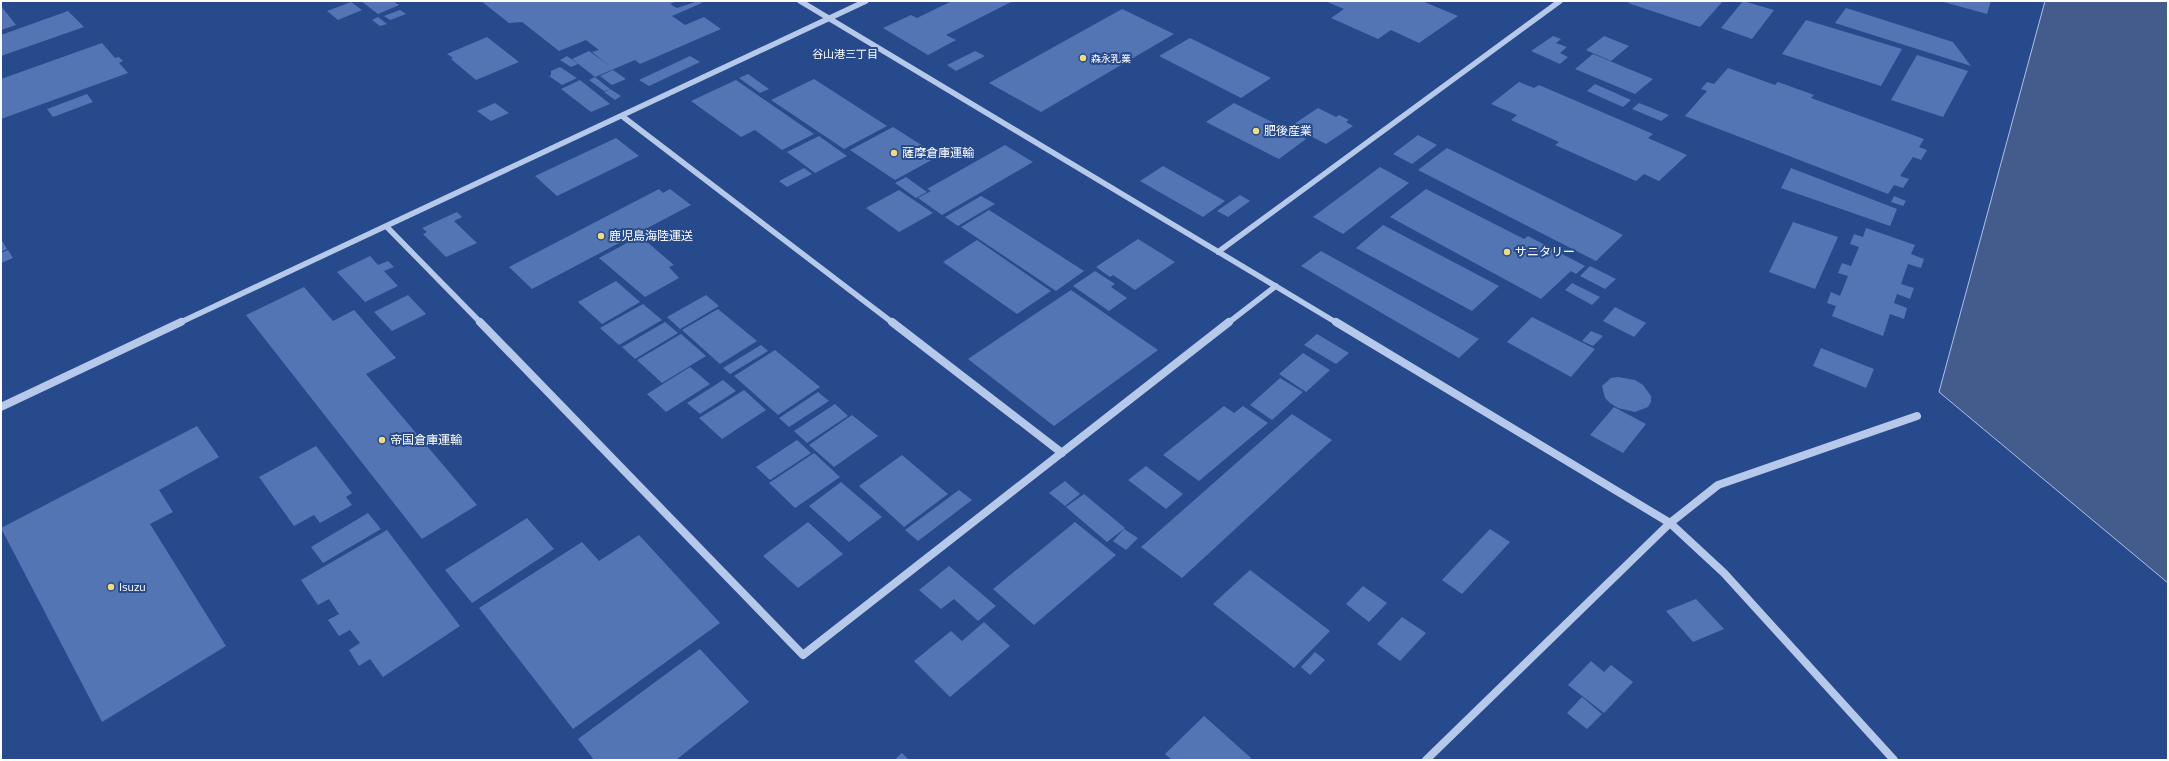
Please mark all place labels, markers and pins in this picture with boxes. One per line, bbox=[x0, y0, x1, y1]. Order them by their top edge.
place label: 森永乳業 bbox=[1091, 51, 1131, 66]
marker: 森永乳業 bbox=[1078, 53, 1088, 63]
place label: 肥後産業 bbox=[1264, 121, 1312, 140]
marker: 肥後産業 bbox=[1251, 126, 1261, 136]
place label: 薩摩倉庫運輸 bbox=[902, 143, 974, 162]
marker: 薩摩倉庫運輸 bbox=[889, 148, 899, 158]
place label: 鹿児島海陸運送 bbox=[609, 226, 693, 245]
marker: 鹿児島海陸運送 bbox=[596, 231, 606, 241]
place label: サニタリー bbox=[1515, 242, 1575, 261]
marker: サニタリー bbox=[1502, 247, 1512, 257]
place label: 帝国倉庫運輸 bbox=[390, 430, 462, 449]
marker: 帝国倉庫運輸 bbox=[377, 435, 387, 445]
place label: Isuzu bbox=[119, 577, 146, 596]
marker: Isuzu bbox=[106, 582, 116, 592]

